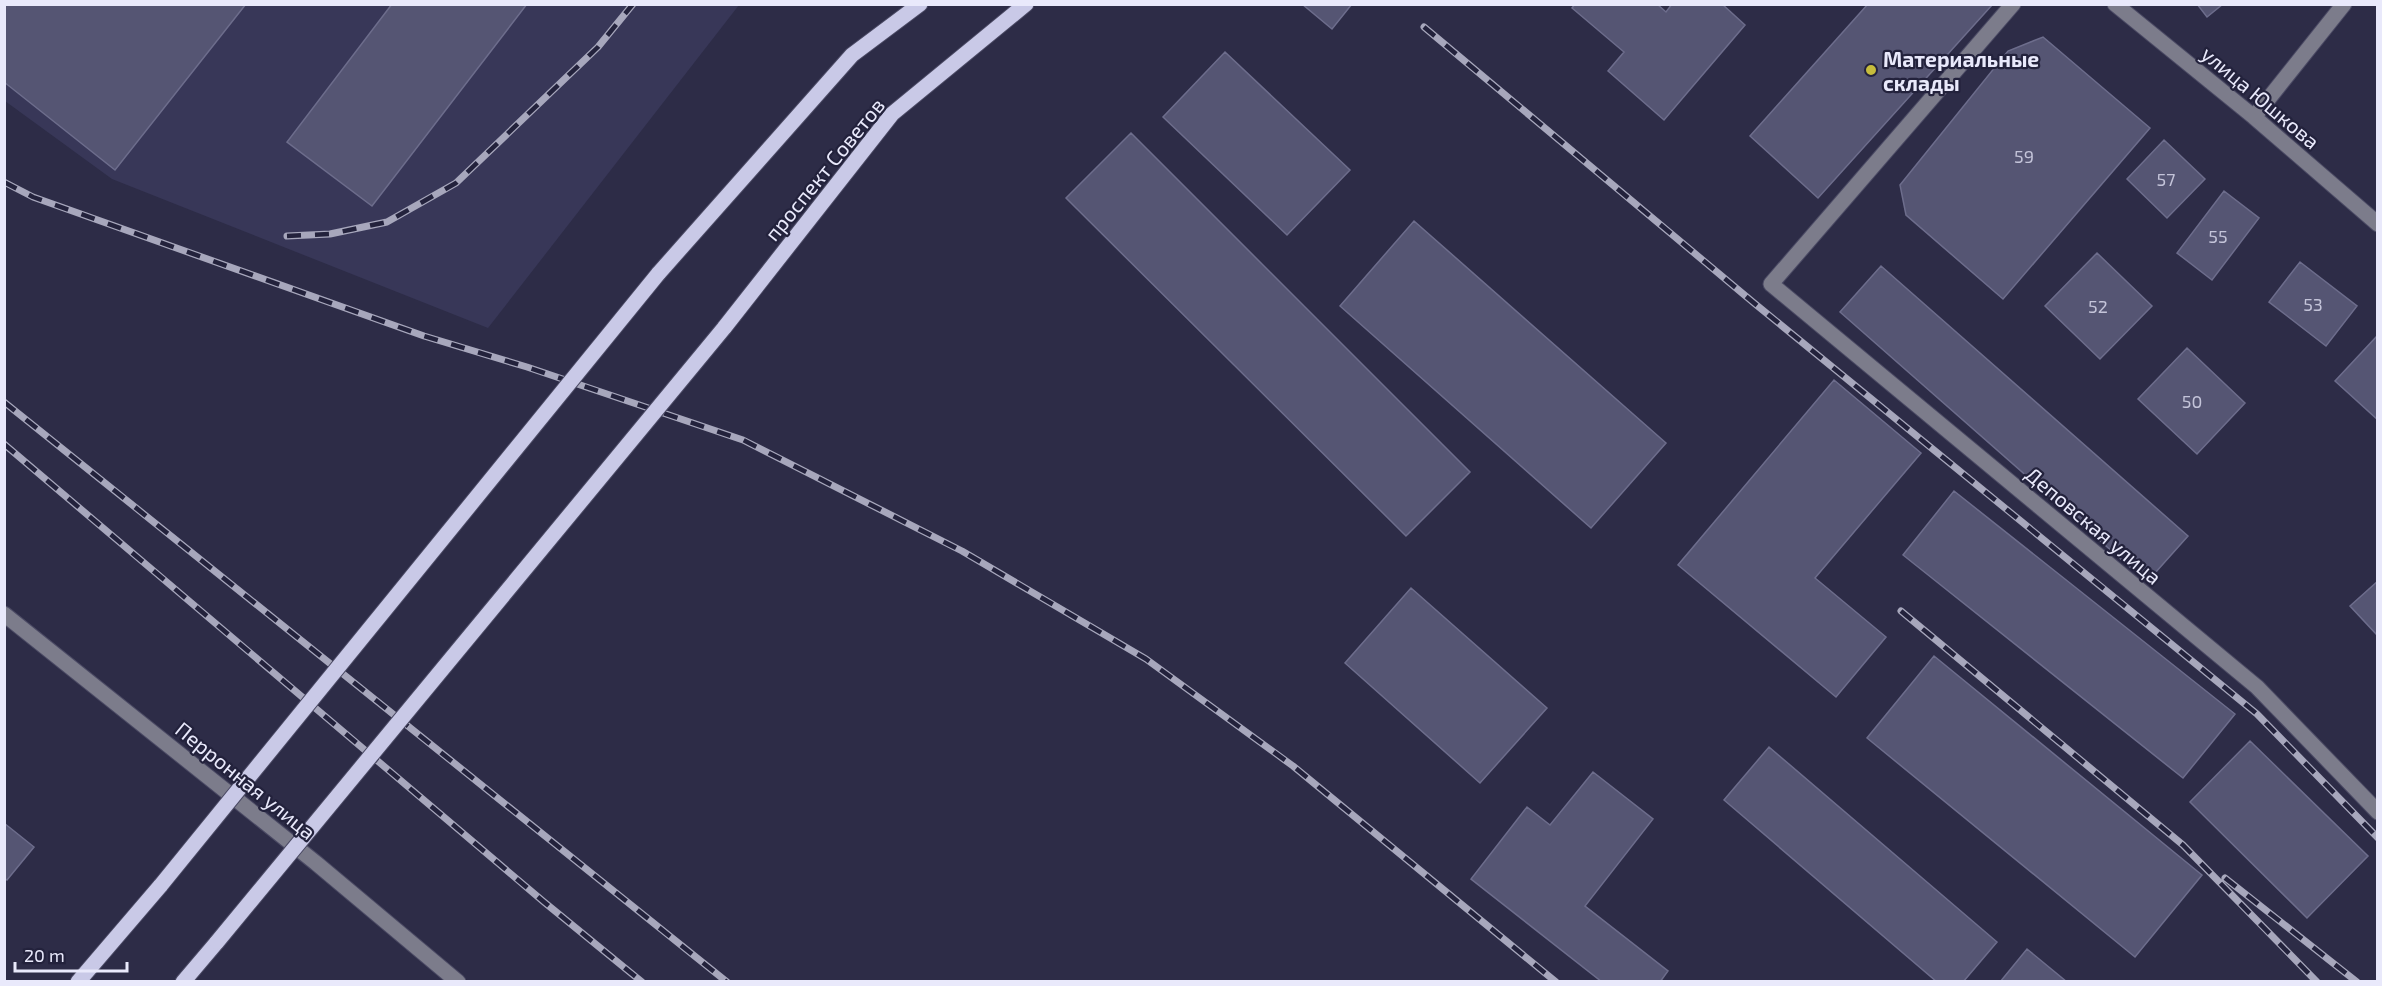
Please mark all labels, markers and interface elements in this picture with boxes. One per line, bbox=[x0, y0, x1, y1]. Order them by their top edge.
street label: улица Юшкова bbox=[2196, 40, 2325, 154]
place label: Материальные склады bbox=[1883, 46, 2039, 95]
marker: Материальные склады bbox=[1864, 63, 1878, 77]
street label: проспект Советов bbox=[759, 93, 889, 245]
house number: 59 bbox=[2014, 145, 2034, 167]
house number: 57 bbox=[2157, 168, 2175, 190]
house number: 55 bbox=[2208, 225, 2228, 247]
house number: 53 bbox=[2303, 293, 2323, 315]
house number: 52 bbox=[2088, 295, 2108, 317]
house number: 50 bbox=[2182, 390, 2202, 412]
street label: Деповская улица bbox=[2020, 461, 2167, 590]
street label: Перронная улица bbox=[170, 716, 321, 845]
scale bar bbox=[15, 935, 128, 973]
text: 20 m bbox=[24, 944, 65, 966]

